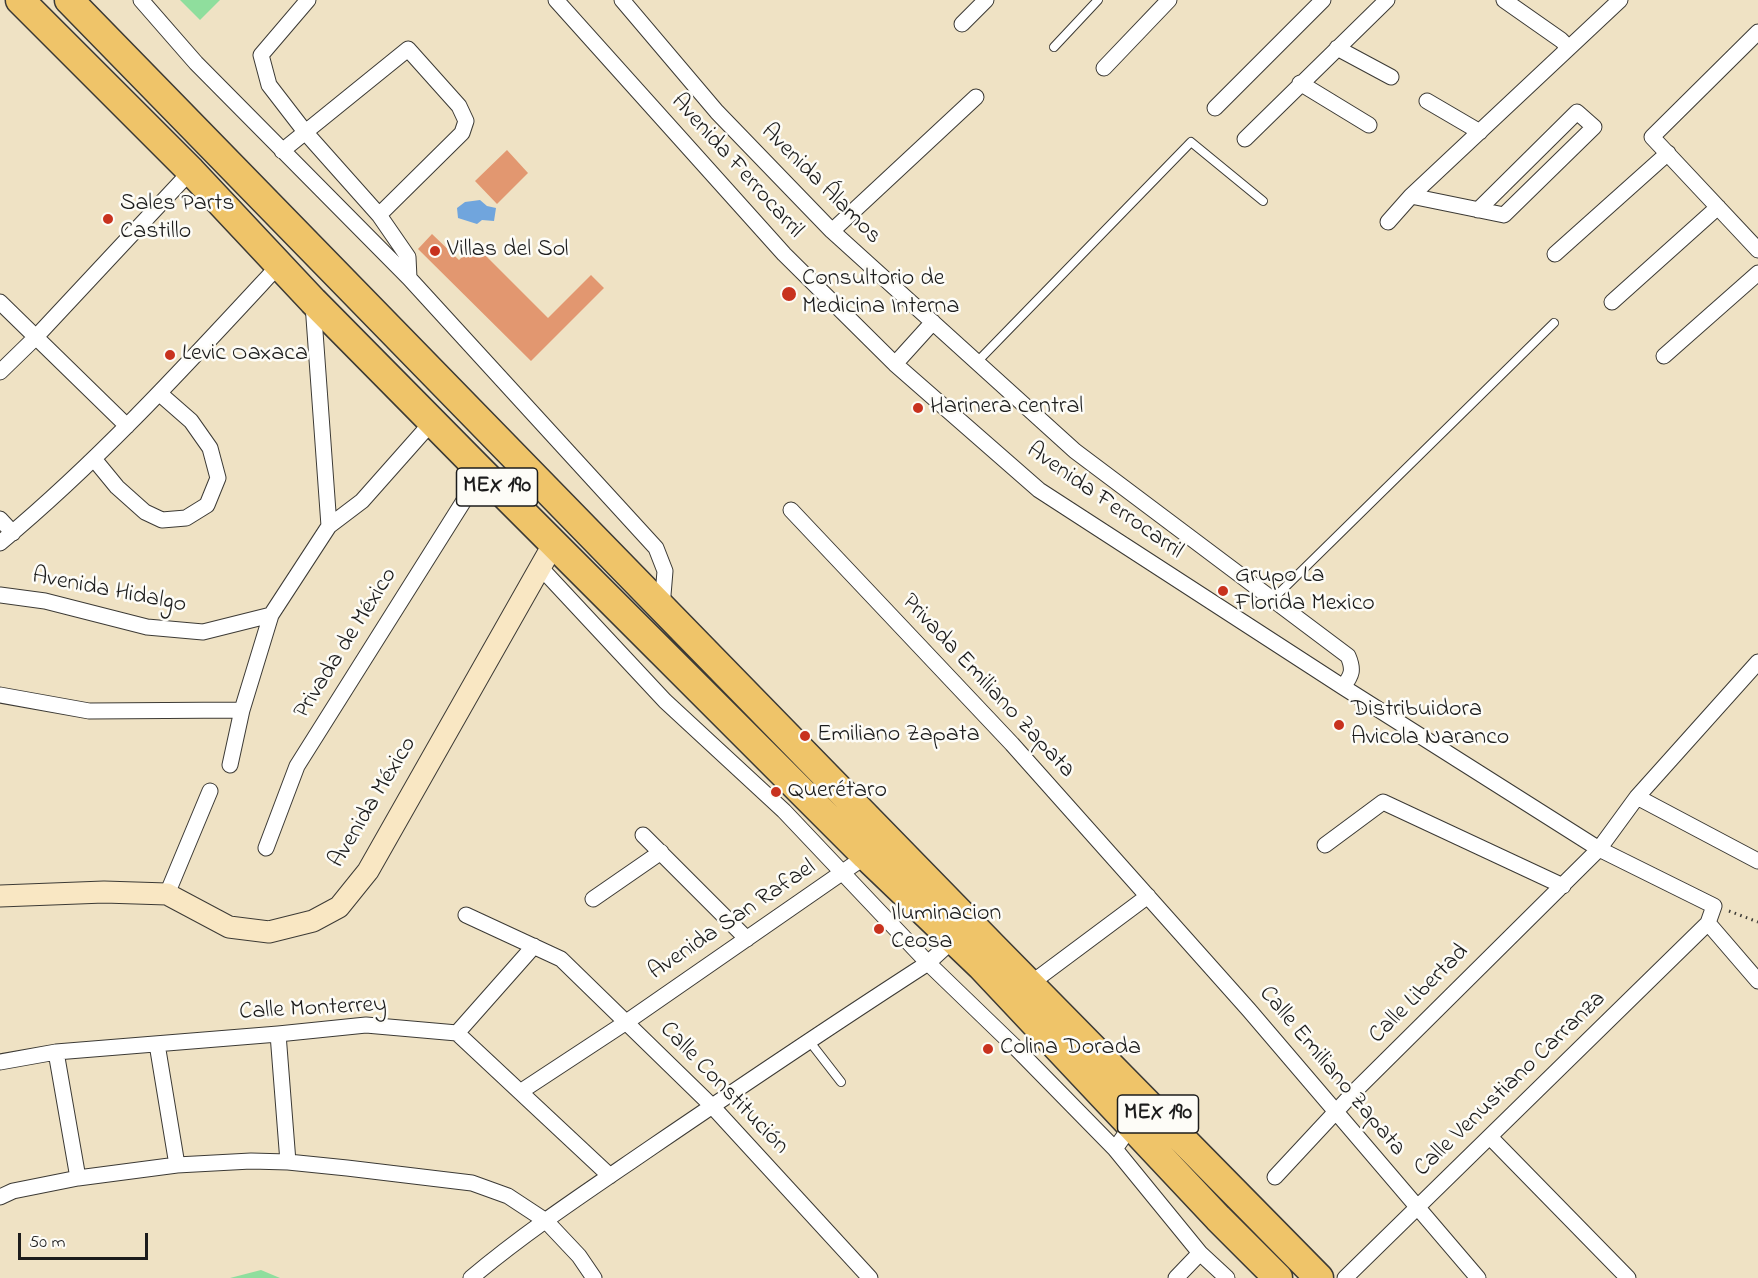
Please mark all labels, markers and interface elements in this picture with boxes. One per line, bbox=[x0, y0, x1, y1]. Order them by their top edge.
street label: Avenida Ferrocarril bbox=[664, 89, 808, 245]
street label: Avenida Álamos bbox=[754, 119, 886, 251]
place label: Sales Parts Castillo bbox=[120, 191, 235, 247]
marker: Sales Parts Castillo bbox=[101, 212, 115, 226]
place label: Villas del Sol bbox=[447, 237, 569, 265]
marker: Villas del Sol bbox=[428, 244, 442, 258]
place label: Consultorio de Medicina Interna bbox=[802, 266, 959, 322]
marker: Consultorio de Medicina Interna bbox=[780, 285, 798, 303]
place label: Levic Oaxaca bbox=[182, 341, 308, 369]
marker: Levic Oaxaca bbox=[163, 348, 177, 362]
place label: Harinera central bbox=[930, 394, 1083, 422]
marker: Harinera central bbox=[911, 401, 925, 415]
street label: Avenida Ferrocarril bbox=[1020, 437, 1188, 567]
road number: MEX 190 bbox=[456, 468, 538, 506]
street label: Avenida Hidalgo bbox=[30, 563, 188, 621]
street label: Privada de México bbox=[289, 563, 405, 725]
place label: Grupo La Florida Mexico bbox=[1235, 563, 1375, 619]
marker: Grupo La Florida Mexico bbox=[1216, 584, 1230, 598]
street label: Privada Emiliano Zapata bbox=[894, 589, 1080, 785]
place label: Distribuidora Avicola Naranco bbox=[1351, 697, 1509, 753]
marker: Distribuidora Avicola Naranco bbox=[1332, 718, 1346, 732]
place label: Emiliano Zapata bbox=[817, 722, 980, 750]
marker: Emiliano Zapata bbox=[798, 729, 812, 743]
street label: Avenida México bbox=[324, 732, 424, 874]
place label: Querétaro bbox=[788, 778, 887, 806]
marker: Querétaro bbox=[769, 785, 783, 799]
street label: Avenida San Rafael bbox=[644, 854, 822, 988]
place label: Iluminacion Ceosa bbox=[891, 901, 1001, 957]
marker: Iluminacion Ceosa bbox=[872, 922, 886, 936]
street label: Calle Libertad bbox=[1364, 939, 1476, 1051]
street label: Calle Emiliano Zapata bbox=[1251, 981, 1411, 1163]
street label: Calle Venustiano Carranza bbox=[1409, 986, 1613, 1184]
street label: Calle Monterrey bbox=[239, 992, 387, 1028]
street label: Calle Constitución bbox=[652, 1016, 794, 1162]
place label: Colina Dorada bbox=[1000, 1035, 1141, 1063]
marker: Colina Dorada bbox=[981, 1042, 995, 1056]
road number: MEX 190 bbox=[1118, 1095, 1198, 1133]
scale bar bbox=[21, 1221, 152, 1259]
text: 50 m bbox=[29, 1230, 66, 1256]

